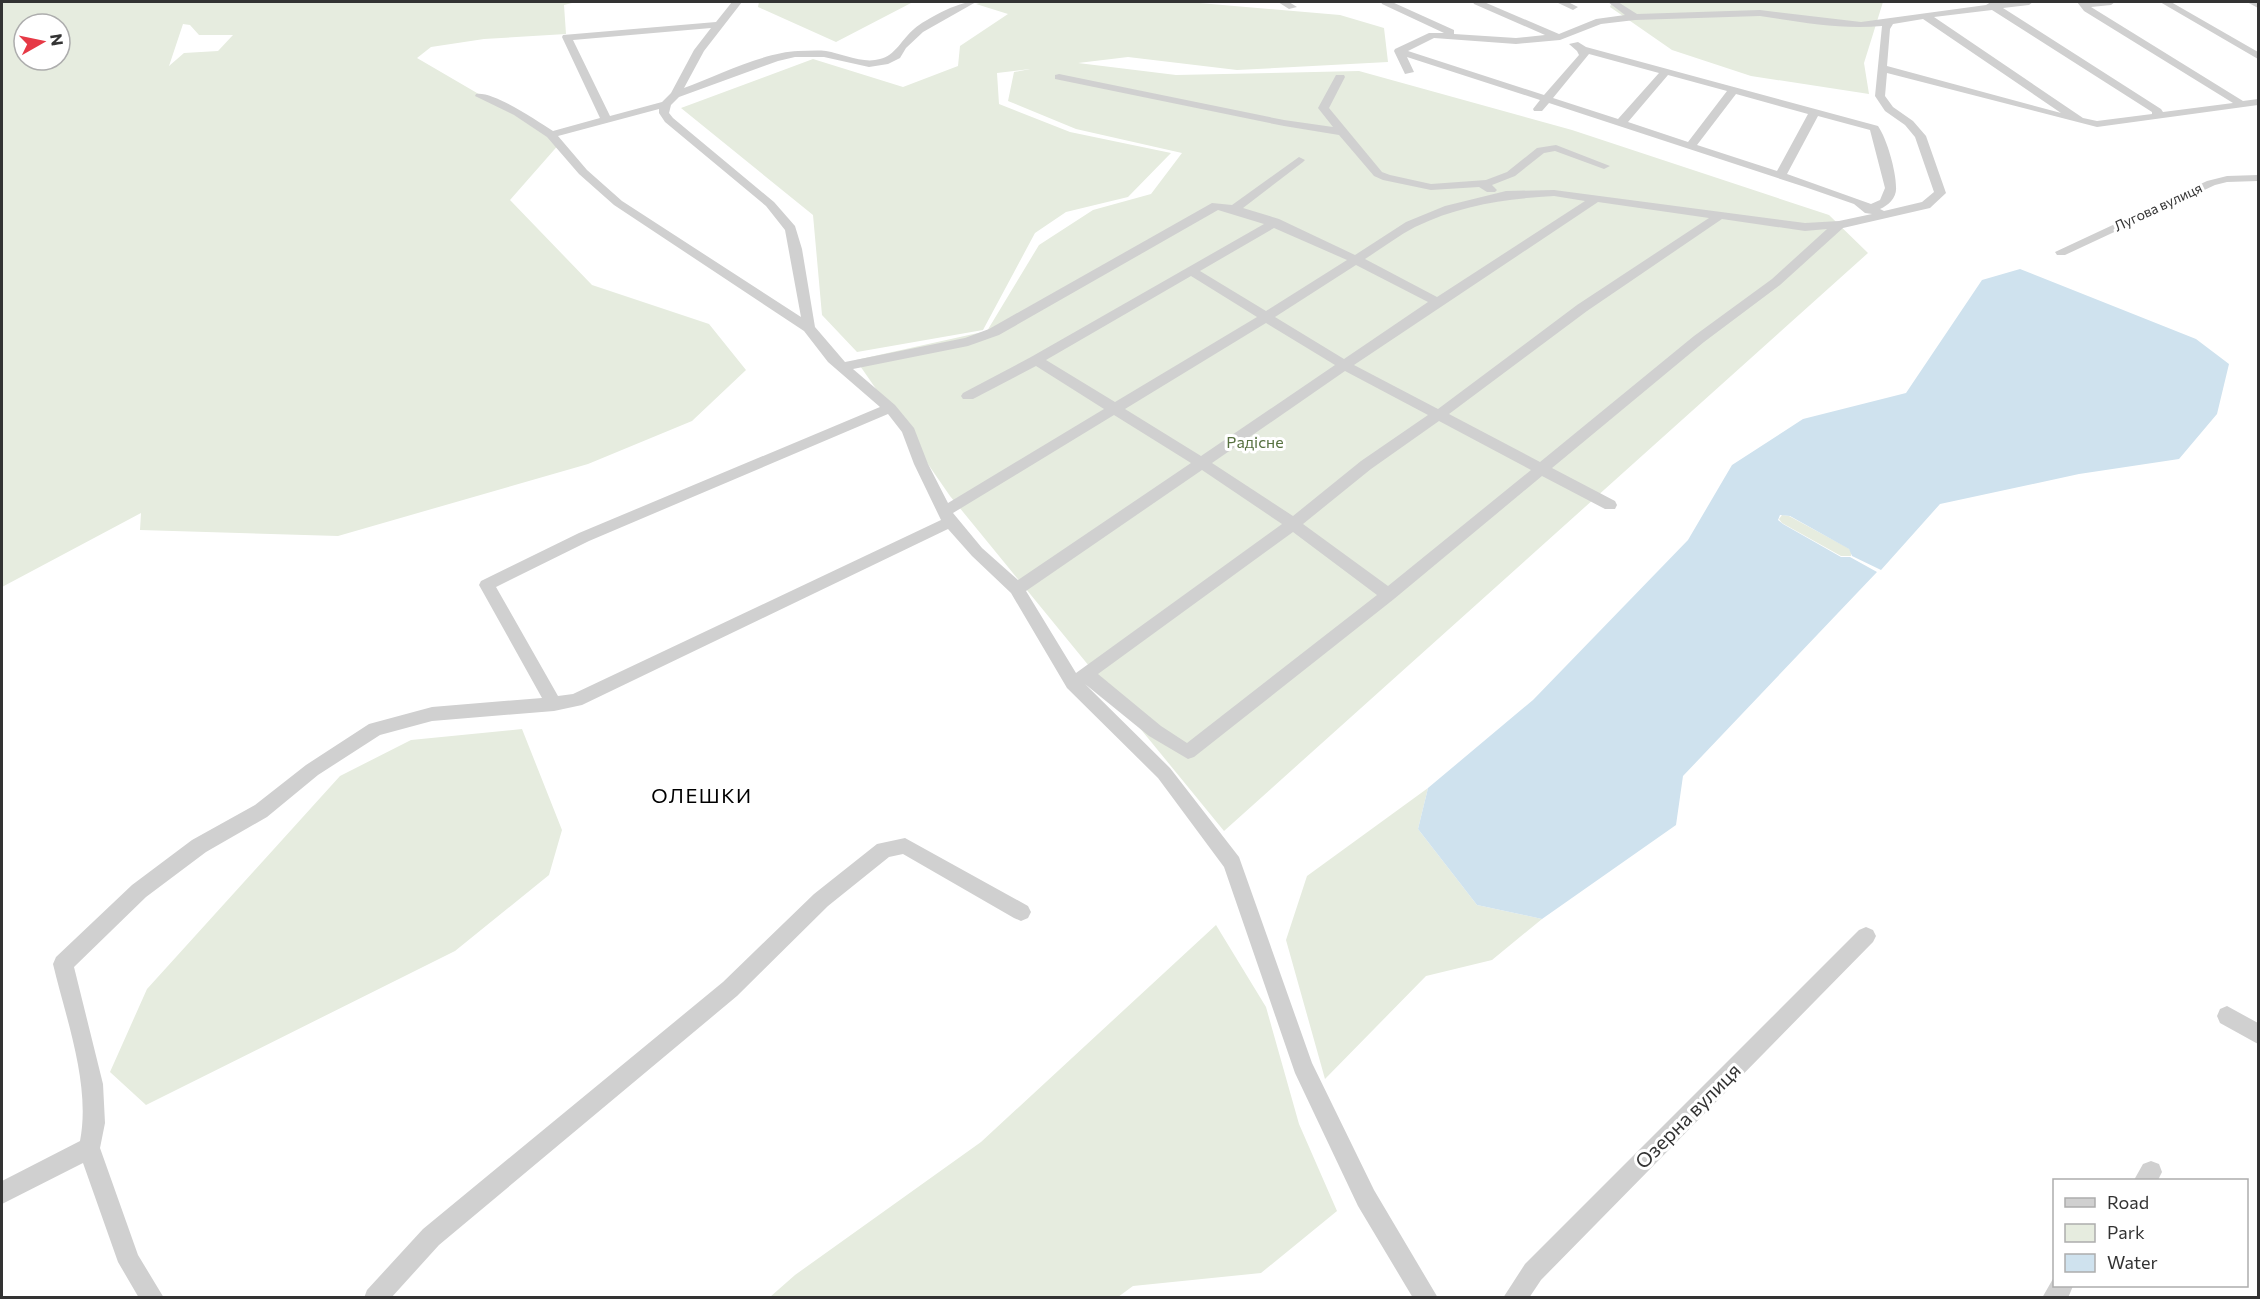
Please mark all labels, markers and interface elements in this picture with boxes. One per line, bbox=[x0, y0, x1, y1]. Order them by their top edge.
north arrow bbox=[12, 12, 72, 72]
text: N bbox=[47, 32, 68, 47]
street label: Лугова вулиця bbox=[2111, 179, 2205, 234]
park label: Радісне bbox=[1226, 432, 1284, 451]
district label: ОЛЕШКИ bbox=[651, 783, 753, 807]
street label: Озерна вулиця bbox=[1630, 1058, 1745, 1173]
legend bbox=[2053, 1179, 2248, 1287]
text: Road bbox=[2107, 1191, 2149, 1213]
text: Park bbox=[2107, 1221, 2145, 1243]
text: Water bbox=[2107, 1251, 2158, 1273]

